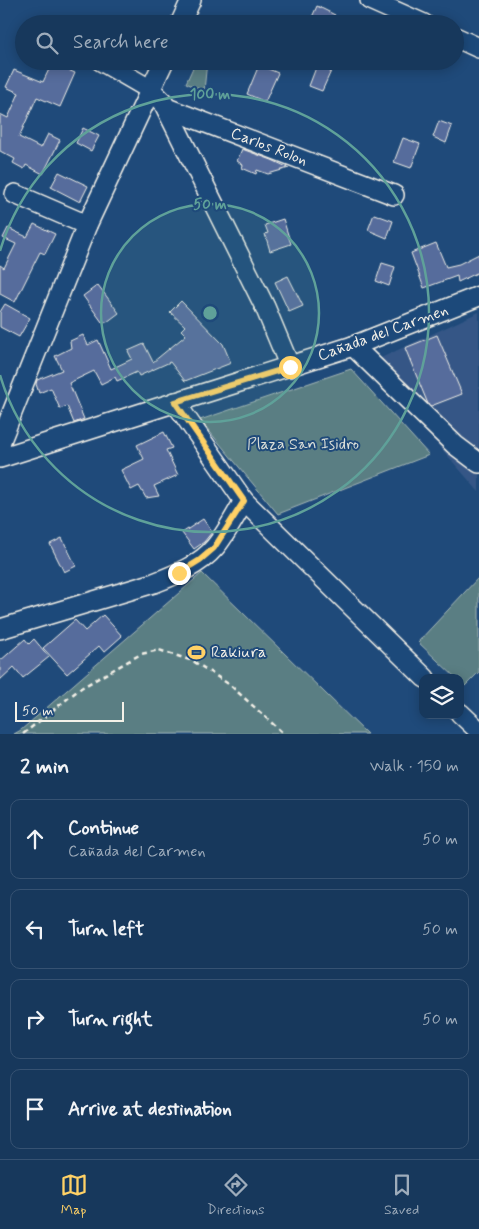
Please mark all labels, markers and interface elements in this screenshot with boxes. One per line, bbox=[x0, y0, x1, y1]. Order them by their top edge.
search box bbox=[15, 15, 464, 70]
icon: search bbox=[33, 29, 61, 57]
text: Search here bbox=[73, 30, 169, 55]
text: 100 m bbox=[190, 85, 230, 105]
street label: Carlos Rolon bbox=[228, 123, 310, 171]
text: 50 m bbox=[193, 195, 227, 215]
street label: Cañada del Carmen bbox=[315, 300, 451, 366]
centre of rings bbox=[201, 304, 219, 322]
route start bbox=[279, 356, 302, 379]
park label: Plaza San Isidro bbox=[247, 434, 359, 455]
route end bbox=[168, 562, 191, 585]
sports icon: Rakiura bbox=[187, 642, 207, 662]
place label: Rakiura bbox=[211, 642, 266, 663]
map controls bbox=[419, 674, 464, 719]
button: layers bbox=[419, 674, 464, 719]
scale bar bbox=[15, 699, 124, 722]
text: 50 m bbox=[22, 702, 53, 720]
text: 2 min bbox=[20, 753, 69, 781]
text: Walk · 150 m bbox=[370, 756, 459, 777]
text: Continue bbox=[68, 816, 139, 841]
icon: ahead bbox=[21, 825, 49, 853]
text: 50 m bbox=[422, 829, 458, 850]
text: Cañada del Carmen bbox=[68, 841, 206, 862]
icon: left bbox=[21, 915, 49, 943]
text: Turn left bbox=[68, 917, 144, 942]
text: 50 m bbox=[422, 919, 458, 940]
icon: right bbox=[21, 1005, 49, 1033]
text: Turn right bbox=[68, 1007, 152, 1032]
text: 50 m bbox=[422, 1009, 458, 1030]
icon: arrive bbox=[21, 1095, 49, 1123]
text: Arrive at destination bbox=[68, 1097, 232, 1122]
tab: Map bbox=[60, 1171, 88, 1219]
tab: Directions bbox=[207, 1171, 265, 1219]
tab: Saved bbox=[384, 1171, 419, 1219]

